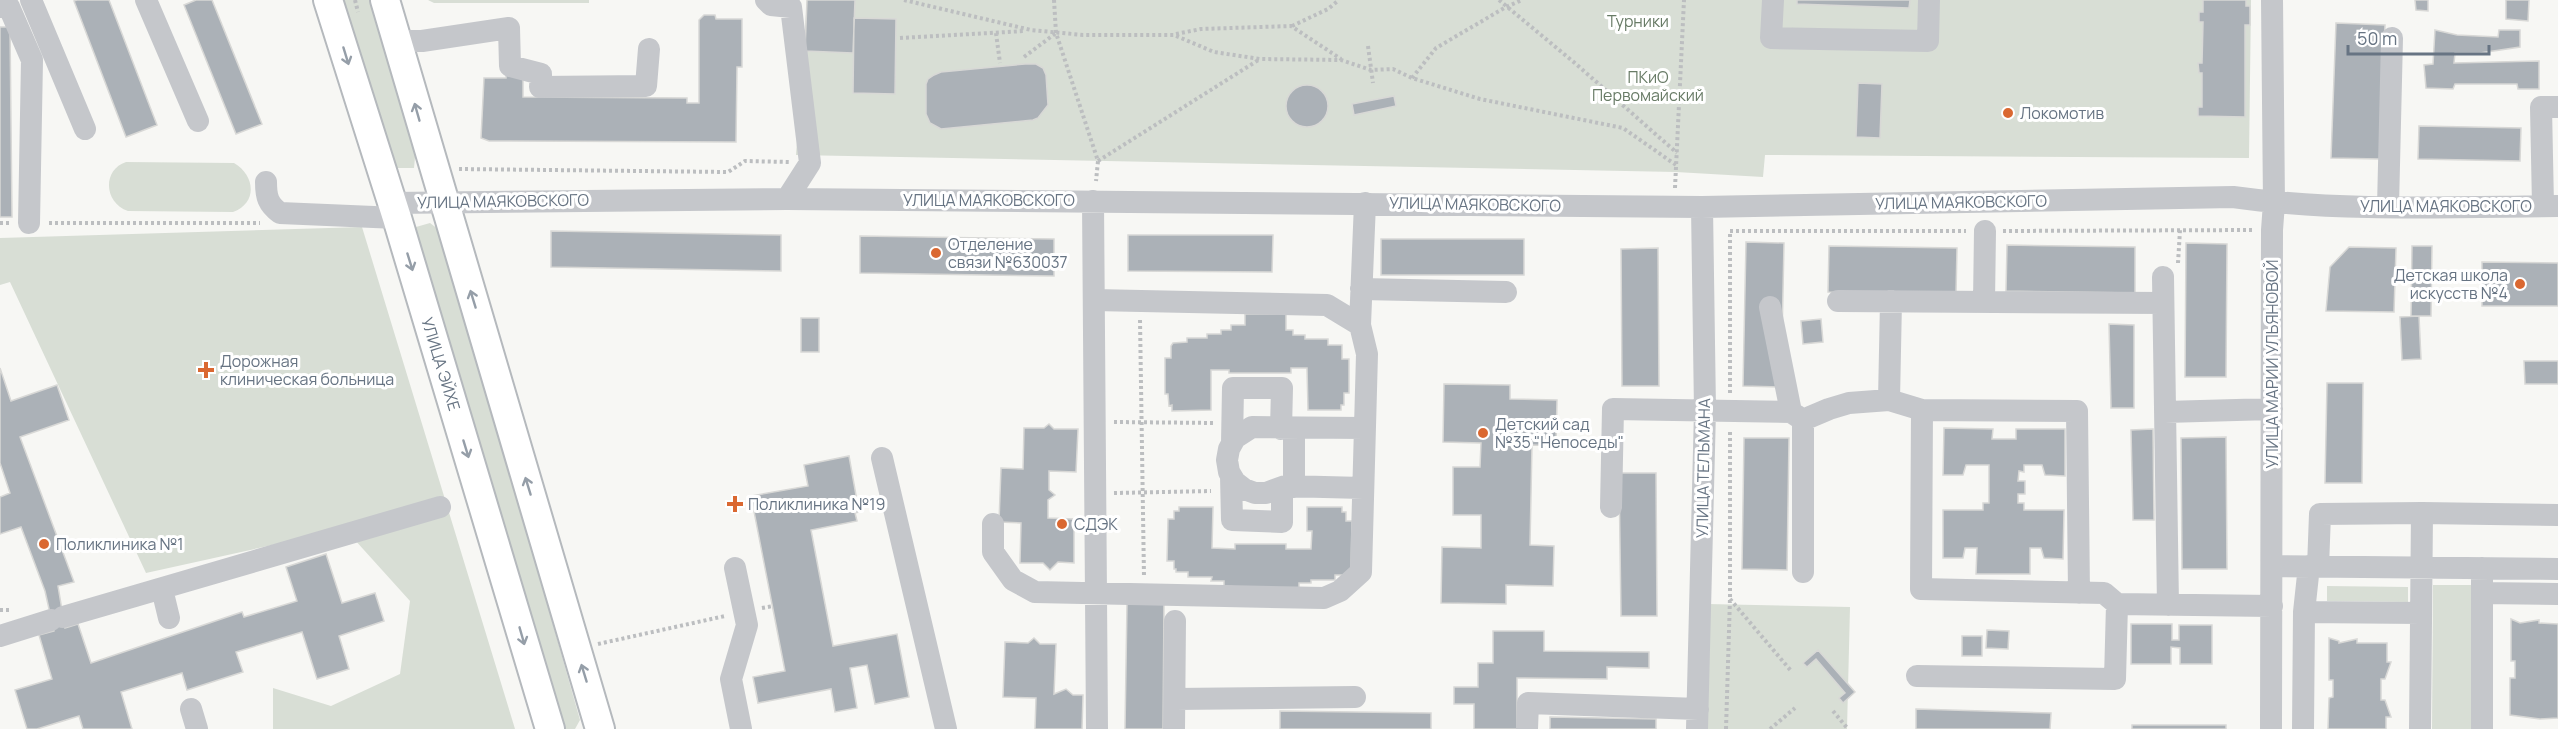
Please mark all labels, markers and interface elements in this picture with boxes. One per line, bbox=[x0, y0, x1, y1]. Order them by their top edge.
park label: Турники bbox=[1607, 10, 1669, 32]
scale bar bbox=[2348, 18, 2489, 56]
text: 50 m bbox=[2357, 26, 2397, 50]
one-way arrow bbox=[341, 46, 352, 65]
park label: ПКиО Первомайский bbox=[1592, 66, 1704, 106]
place label: Локомотив bbox=[2020, 102, 2104, 124]
one-way arrow bbox=[411, 103, 422, 122]
marker: Локомотив bbox=[2001, 106, 2015, 120]
street label: УЛИЦА МАЯКОВСКОГО bbox=[417, 188, 590, 213]
street label: УЛИЦА МАЯКОВСКОГО bbox=[903, 189, 1075, 211]
street label: УЛИЦА МАЯКОВСКОГО bbox=[1875, 189, 2048, 214]
street label: УЛИЦА МАЯКОВСКОГО bbox=[1389, 192, 1562, 217]
street label: УЛИЦА МАЯКОВСКОГО bbox=[2360, 195, 2532, 217]
place label: Отделение связи №630037 bbox=[948, 233, 1068, 273]
marker: Отделение связи №630037 bbox=[929, 246, 943, 260]
one-way arrow bbox=[405, 252, 416, 271]
street label: УЛИЦА МАРИИ УЛЬЯНОВОЙ bbox=[2261, 260, 2283, 468]
place label: Детская школа искусств №4 bbox=[2394, 264, 2508, 304]
marker: Детская школа искусств №4 bbox=[2513, 277, 2527, 291]
one-way arrow bbox=[467, 290, 478, 309]
street label: УЛИЦА ЭЙХЕ bbox=[416, 314, 466, 414]
place label: Дорожная клиническая больница bbox=[220, 350, 394, 390]
marker: Дорожная клиническая больница bbox=[197, 361, 215, 379]
street label: УЛИЦА ТЕЛЬМАНА bbox=[1691, 398, 1715, 538]
place label: Детский сад №35 "Непоседы" bbox=[1495, 413, 1624, 453]
marker: Детский сад №35 "Непоседы" bbox=[1476, 426, 1490, 440]
one-way arrow bbox=[462, 439, 473, 458]
one-way arrow bbox=[522, 477, 533, 496]
place label: Поликлиника №19 bbox=[748, 493, 885, 515]
marker: Поликлиника №19 bbox=[726, 495, 744, 513]
place label: СДЭК bbox=[1074, 513, 1118, 535]
marker: СДЭК bbox=[1055, 517, 1069, 531]
place label: Поликлиника №1 bbox=[56, 533, 183, 555]
marker: Поликлиника №1 bbox=[37, 537, 51, 551]
one-way arrow bbox=[517, 626, 528, 645]
one-way arrow bbox=[578, 664, 589, 683]

